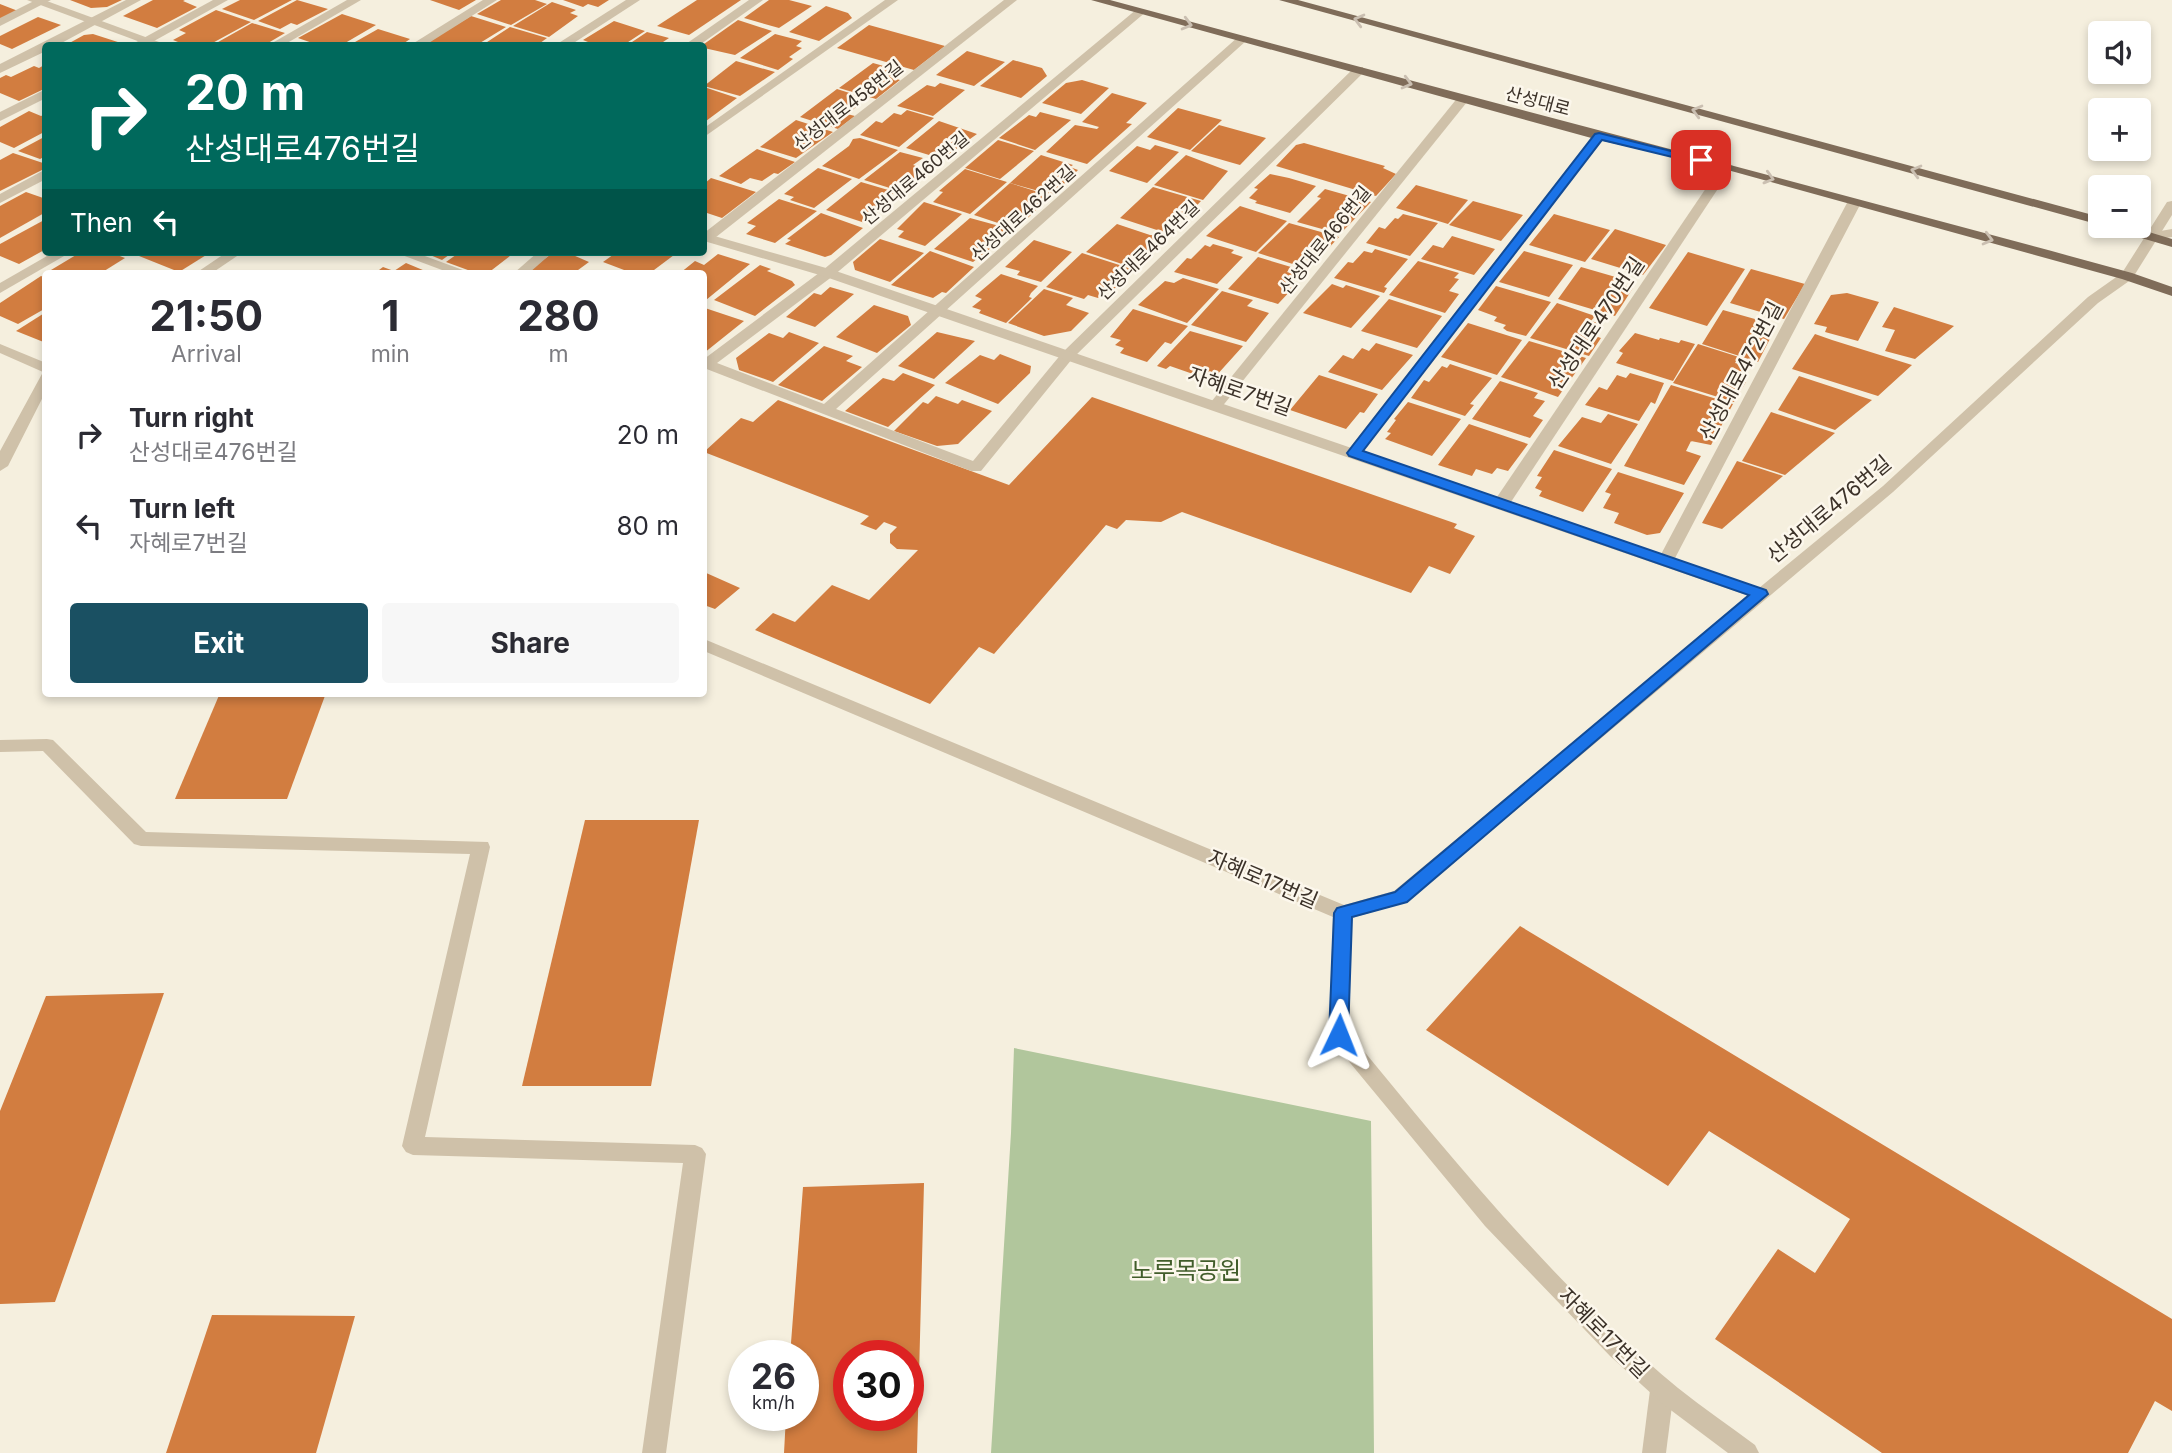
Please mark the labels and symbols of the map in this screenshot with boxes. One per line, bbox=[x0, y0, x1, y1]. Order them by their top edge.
one-way arrow bbox=[1353, 14, 1365, 28]
one-way arrow bbox=[1181, 16, 1193, 30]
street label: 산성대로458번길 bbox=[789, 56, 907, 154]
one-way arrow bbox=[1400, 75, 1412, 90]
street label: 산성대로 bbox=[1503, 82, 1573, 120]
one-way arrow bbox=[1691, 105, 1703, 120]
street label: 산성대로460번길 bbox=[857, 127, 973, 229]
pin bbox=[1671, 130, 1731, 190]
street label: 산성대로462번길 bbox=[967, 161, 1079, 265]
one-way arrow bbox=[1910, 165, 1922, 179]
one-way arrow bbox=[1763, 170, 1775, 185]
street label: 산성대로466번길 bbox=[1275, 182, 1375, 298]
street label: 산성대로464번길 bbox=[1093, 196, 1203, 304]
one-way arrow bbox=[1982, 230, 1994, 245]
street label: 산성대로470번길 bbox=[1542, 252, 1650, 394]
street label: 산성대로472번길 bbox=[1694, 297, 1788, 445]
street label: 자혜로7번길 bbox=[1185, 362, 1295, 420]
street label: 산성대로476번길 bbox=[1762, 450, 1896, 568]
street label: 자혜로17번길 bbox=[1204, 845, 1322, 913]
position arrow bbox=[1302, 998, 1376, 1072]
park label: 노루목공원 bbox=[1131, 1256, 1241, 1285]
street label: 자혜로17번길 bbox=[1554, 1283, 1654, 1383]
speed limit sign: 30 bbox=[833, 1340, 924, 1431]

